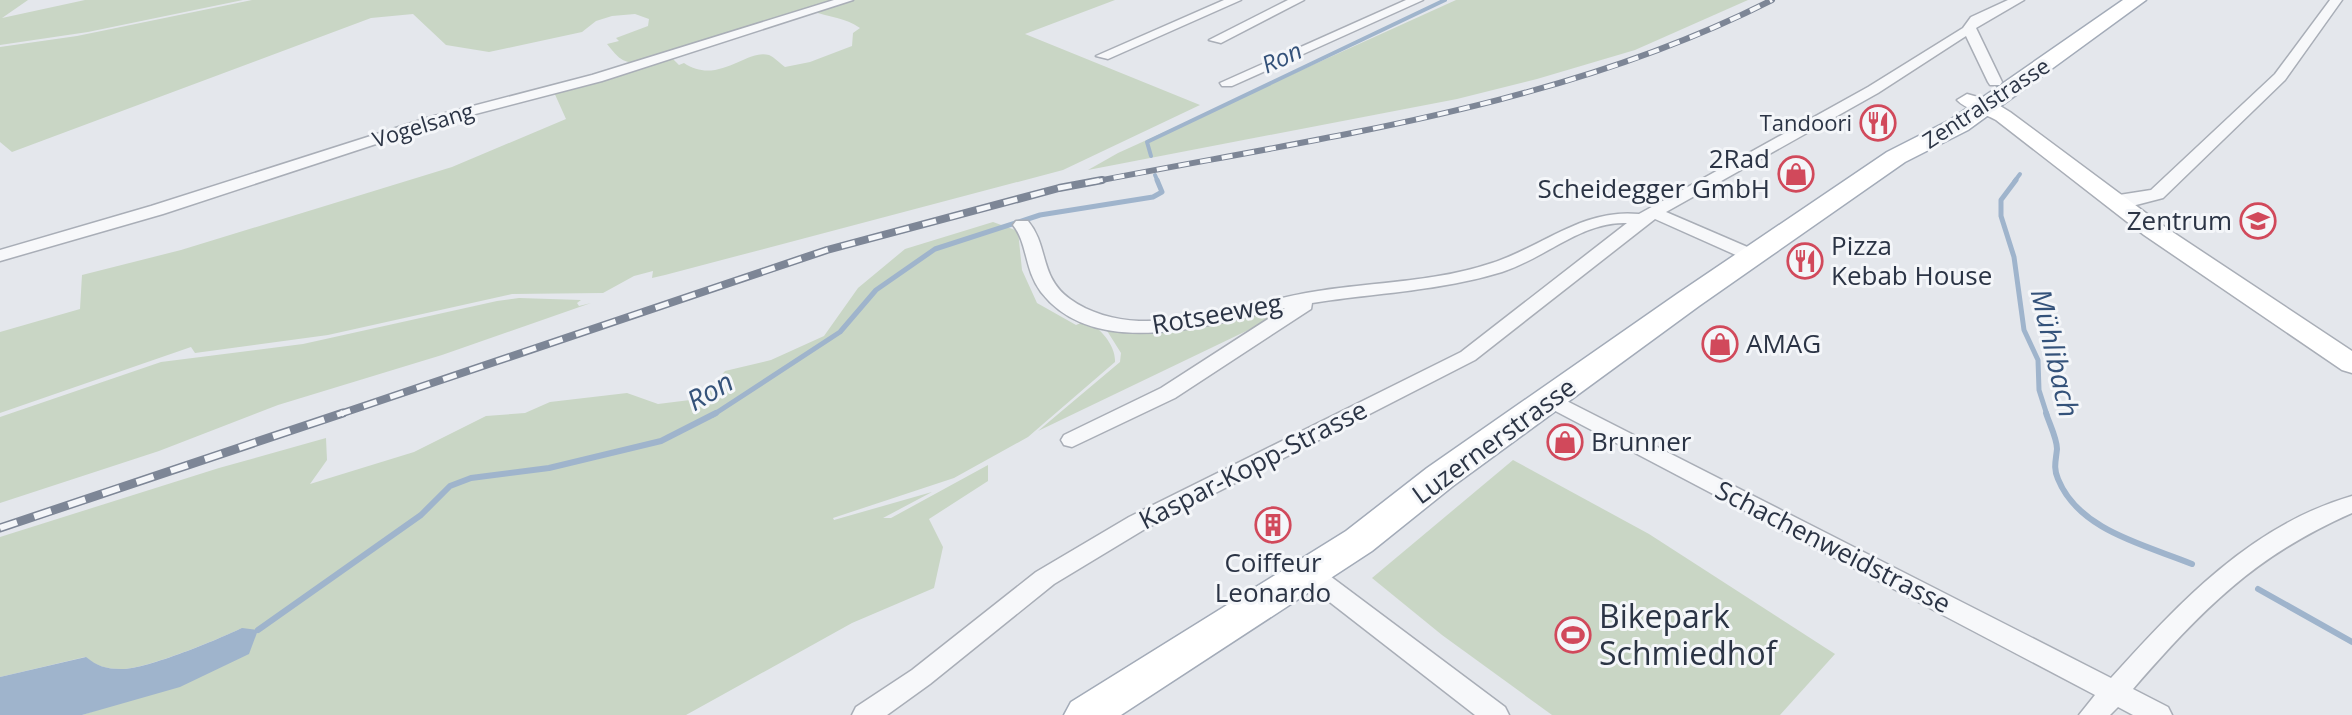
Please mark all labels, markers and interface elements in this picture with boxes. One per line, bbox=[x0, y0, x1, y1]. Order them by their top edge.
water label: Ron bbox=[1256, 33, 1307, 80]
street label: Zentralstrasse bbox=[1916, 50, 2055, 154]
street label: Vogelsang bbox=[368, 94, 477, 154]
restaurant icon: Tandoori bbox=[1859, 104, 1897, 142]
place label: Tandoori bbox=[1760, 107, 1852, 137]
place label: 2Rad Scheidegger GmbH bbox=[1537, 140, 1770, 206]
shop icon: 2Rad Scheidegger GmbH bbox=[1777, 155, 1815, 193]
place label: Zentrum bbox=[2127, 202, 2232, 238]
school or university icon: Zentrum bbox=[2239, 202, 2277, 240]
place label: Pizza Kebab House bbox=[1831, 227, 1992, 293]
restaurant icon: Pizza Kebab House bbox=[1786, 242, 1824, 280]
street label: Rotseeweg bbox=[1149, 284, 1285, 342]
water label: Mühlibach bbox=[2023, 285, 2089, 421]
shop icon: AMAG bbox=[1701, 325, 1739, 363]
place label: AMAG bbox=[1746, 325, 1821, 361]
water label: Ron bbox=[679, 362, 740, 419]
street label: Luzernerstrasse bbox=[1404, 369, 1583, 512]
street label: Kaspar-Kopp-Strasse bbox=[1132, 391, 1373, 537]
shop icon: Brunner bbox=[1546, 423, 1584, 461]
place label: Brunner bbox=[1591, 423, 1692, 459]
street label: Schachenweidstrasse bbox=[1710, 471, 1957, 621]
building icon: Coiffeur Leonardo bbox=[1254, 506, 1292, 544]
place label: Coiffeur Leonardo bbox=[1215, 544, 1331, 610]
place label: Bikepark Schmiedhof bbox=[1599, 594, 1779, 674]
sports icon: Bikepark Schmiedhof bbox=[1554, 616, 1592, 654]

